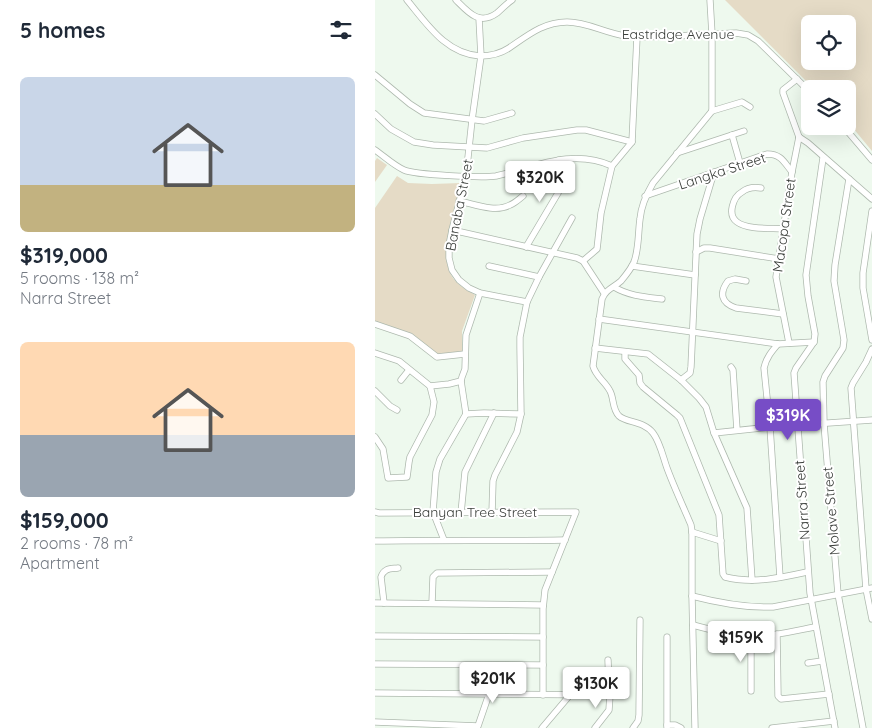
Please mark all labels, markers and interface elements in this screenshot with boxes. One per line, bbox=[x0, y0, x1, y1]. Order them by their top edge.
map controls bbox=[801, 15, 856, 135]
button: locate bbox=[801, 15, 856, 70]
icon: filters bbox=[327, 16, 355, 44]
text: 5 homes bbox=[20, 17, 105, 43]
street label: Eastridge Avenue bbox=[622, 25, 734, 43]
button: layers bbox=[801, 80, 856, 135]
icon: home bbox=[143, 110, 233, 200]
street label: Langka Street bbox=[676, 148, 768, 194]
street label: Banaba Street bbox=[441, 157, 477, 252]
pin: $320K bbox=[505, 160, 575, 203]
text: $320K bbox=[516, 167, 564, 187]
street label: Macopa Street bbox=[768, 177, 800, 273]
text: $319,000 bbox=[20, 242, 108, 268]
text: 5 rooms · 138 m² bbox=[20, 268, 139, 288]
text: Narra Street bbox=[20, 288, 111, 308]
icon: home bbox=[143, 375, 233, 465]
pin: $319K bbox=[753, 398, 823, 441]
text: $319K bbox=[766, 405, 810, 425]
street label: Narra Street bbox=[790, 459, 814, 540]
street label: Molave Street bbox=[818, 466, 844, 556]
street label: Banyan Tree Street bbox=[413, 503, 538, 521]
text: $159,000 bbox=[20, 507, 109, 533]
text: 2 rooms · 78 m² bbox=[20, 533, 133, 553]
text: Apartment bbox=[20, 553, 100, 573]
pin: $159K bbox=[706, 620, 776, 663]
text: $159K bbox=[719, 627, 763, 647]
pin: $201K bbox=[458, 662, 528, 704]
pin: $130K bbox=[561, 666, 631, 709]
text: $201K bbox=[470, 668, 516, 688]
text: $130K bbox=[574, 673, 618, 693]

